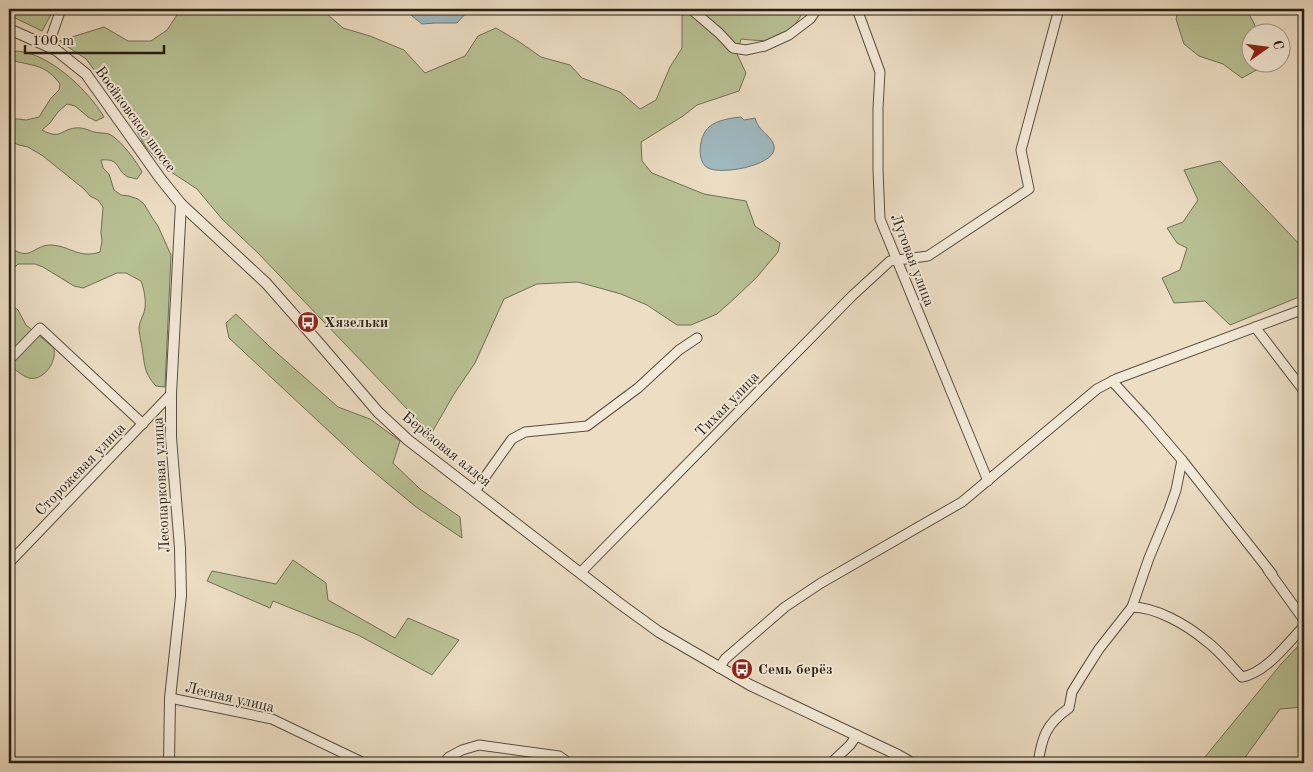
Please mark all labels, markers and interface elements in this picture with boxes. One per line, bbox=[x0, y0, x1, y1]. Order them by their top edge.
scale bar bbox=[25, 22, 164, 54]
north arrow bbox=[1240, 22, 1290, 72]
text: 100 m bbox=[32, 34, 74, 49]
text: С bbox=[1270, 39, 1286, 51]
street label: Воейковское шоссе bbox=[92, 64, 178, 175]
street label: Луговая улица bbox=[887, 212, 936, 309]
bus stop icon: Хязельки bbox=[296, 310, 320, 334]
place label: Хязельки bbox=[324, 316, 388, 331]
street label: Тихая улица bbox=[693, 369, 763, 441]
street label: Берёзовая аллея bbox=[399, 410, 494, 491]
street label: Лесопарковая улица bbox=[151, 416, 174, 553]
street label: Сторожевая улица bbox=[33, 420, 129, 519]
bus stop icon: Семь берёз bbox=[730, 657, 754, 681]
place label: Семь берёз bbox=[758, 663, 833, 678]
street label: Лесная улица bbox=[184, 681, 276, 716]

